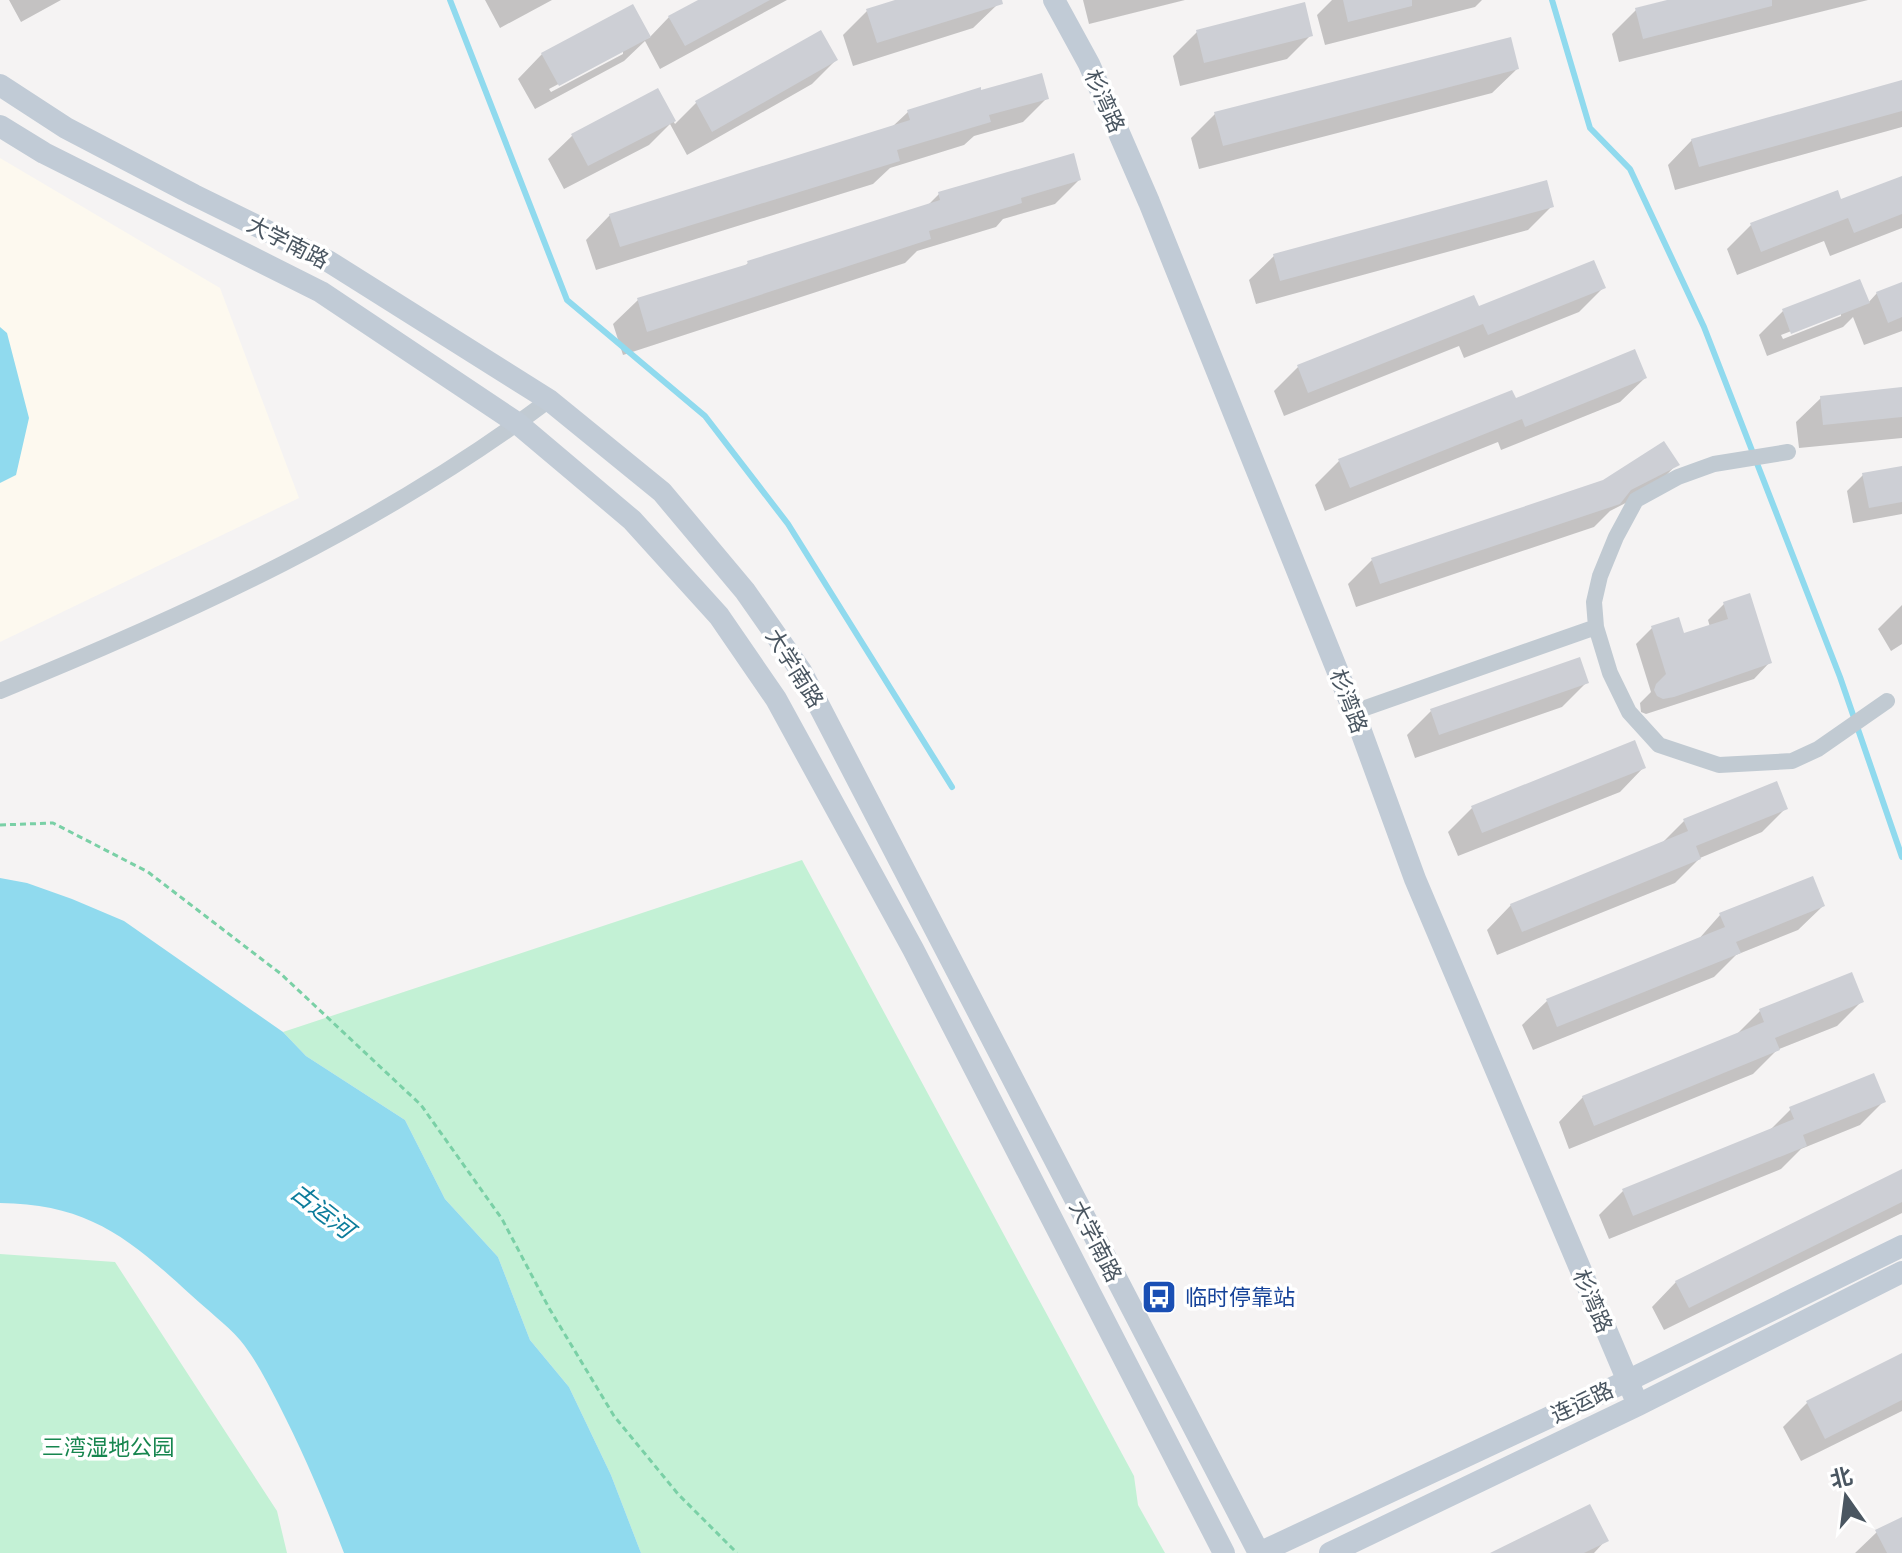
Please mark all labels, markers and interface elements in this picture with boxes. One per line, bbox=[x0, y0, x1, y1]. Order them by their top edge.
street label: 杉湾路 bbox=[1077, 66, 1128, 138]
street label: 大学南路 bbox=[242, 212, 332, 276]
street label: 大学南路 bbox=[758, 625, 828, 714]
street label: 杉湾路 bbox=[1322, 666, 1371, 738]
water label: 古运河 bbox=[283, 1179, 362, 1249]
street label: 大学南路 bbox=[1062, 1197, 1126, 1287]
street label: 杉湾路 bbox=[1565, 1266, 1616, 1338]
bus stop icon: 临时停靠站 bbox=[1140, 1278, 1178, 1316]
place label: 临时停靠站 bbox=[1185, 1286, 1295, 1313]
street label: 连运路 bbox=[1547, 1378, 1619, 1430]
park label: 三湾湿地公园 bbox=[42, 1436, 174, 1463]
north arrow bbox=[1806, 1457, 1886, 1537]
text: 北 bbox=[1828, 1464, 1856, 1496]

